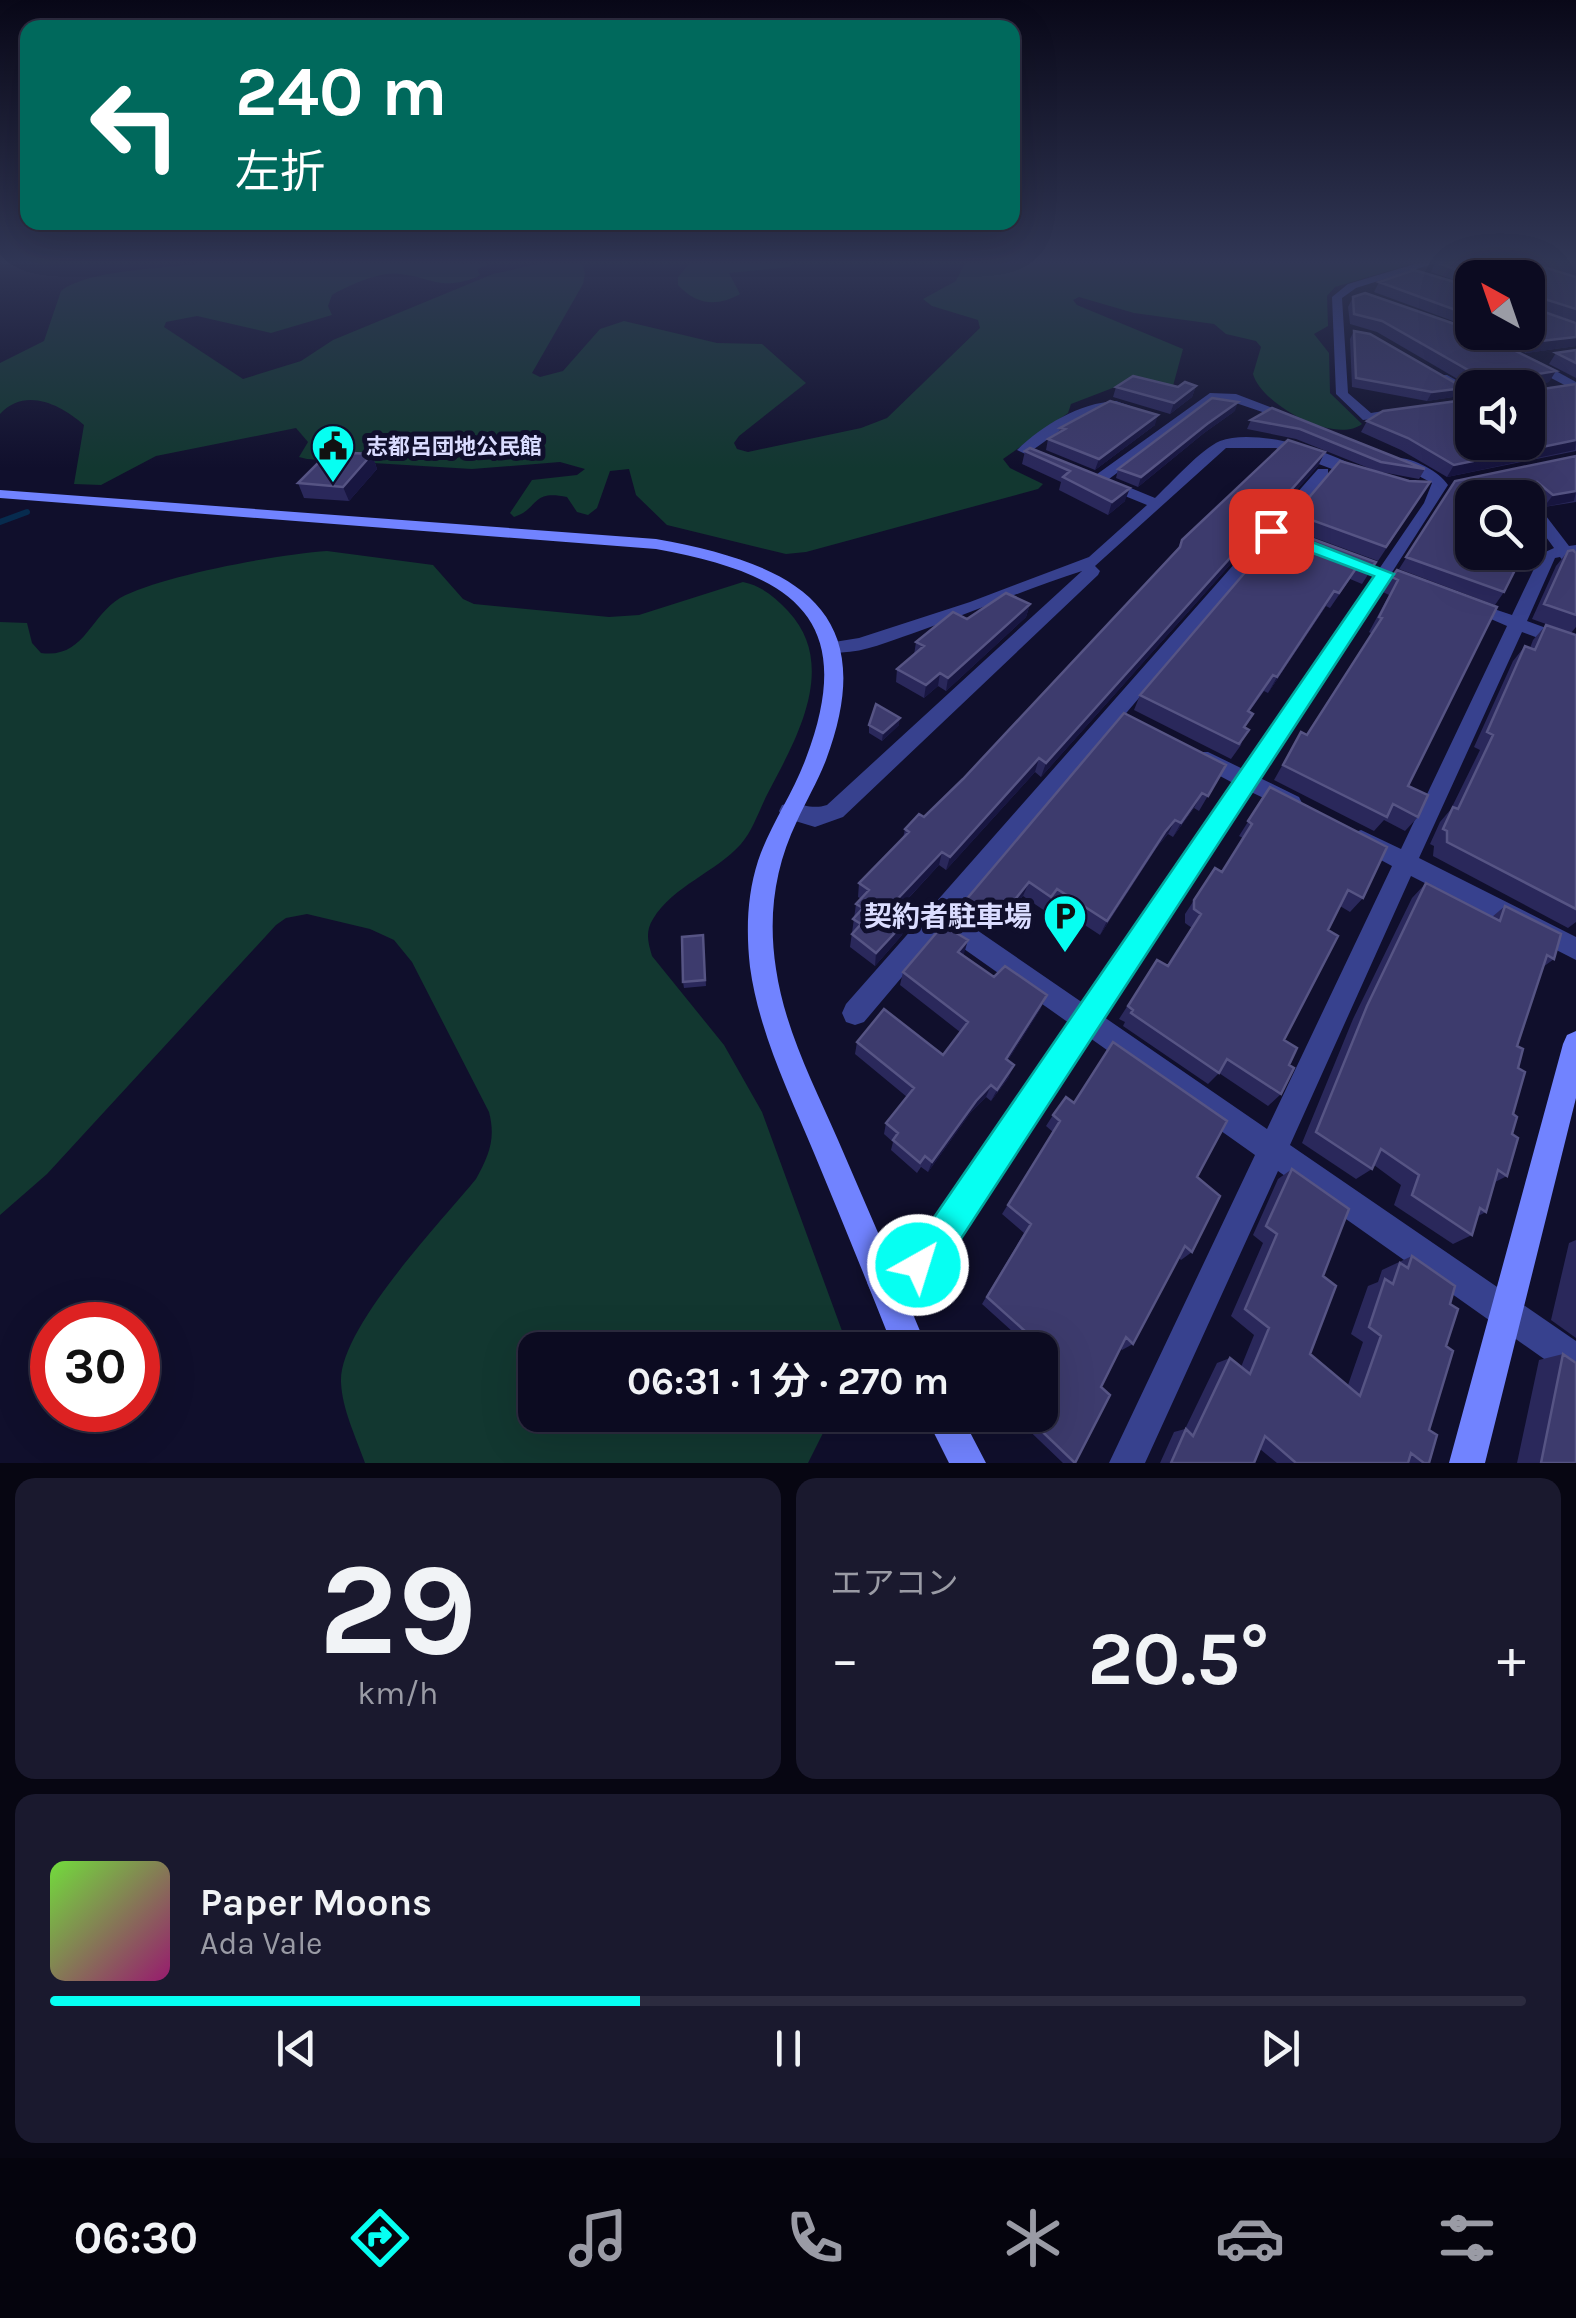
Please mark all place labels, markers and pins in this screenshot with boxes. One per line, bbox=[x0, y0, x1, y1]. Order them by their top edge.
public building icon: 志都呂団地公民館 bbox=[310, 423, 356, 484]
place label: 志都呂団地公民館 bbox=[366, 434, 542, 460]
pin bbox=[1229, 489, 1314, 574]
parking icon: 契約者駐車場 bbox=[1042, 893, 1088, 954]
place label: 契約者駐車場 bbox=[864, 900, 1032, 933]

